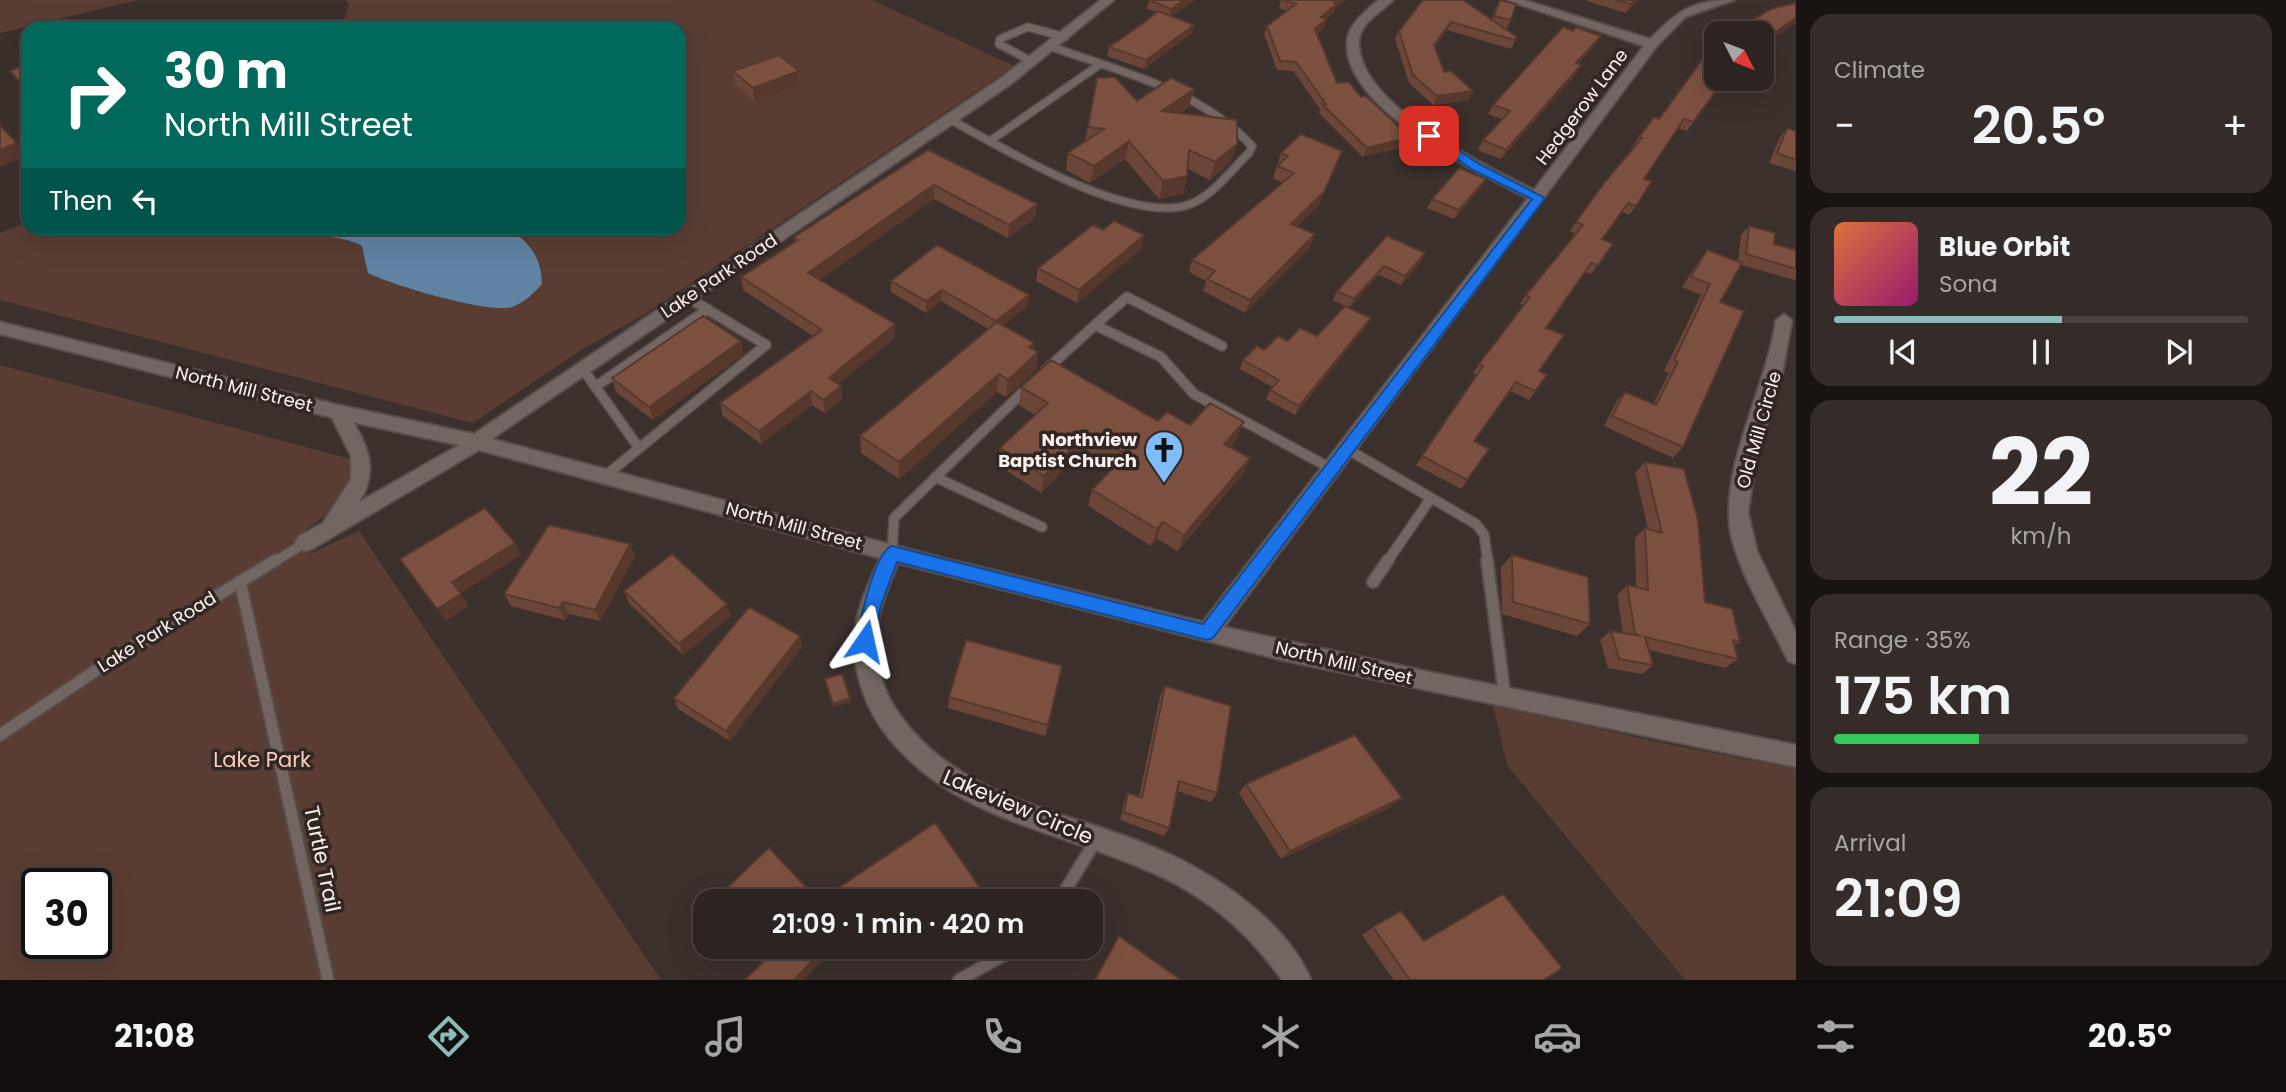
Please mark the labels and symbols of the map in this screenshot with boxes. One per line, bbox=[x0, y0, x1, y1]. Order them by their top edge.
north arrow bbox=[1704, 21, 1774, 91]
street label: Hedgerow Lane bbox=[1530, 43, 1634, 170]
pin bbox=[1399, 106, 1459, 166]
street label: Lake Park Road bbox=[656, 227, 782, 324]
street label: North Mill Street bbox=[173, 359, 315, 418]
street label: Old Mill Circle bbox=[1730, 368, 1787, 491]
place label: Northview Baptist Church bbox=[998, 427, 1137, 473]
church icon: Northview Baptist Church bbox=[1143, 429, 1185, 484]
street label: North Mill Street bbox=[723, 495, 865, 556]
street label: Lake Park Road bbox=[93, 585, 221, 678]
position arrow bbox=[828, 604, 902, 678]
street label: North Mill Street bbox=[1273, 635, 1415, 690]
park label: Lake Park bbox=[213, 745, 311, 774]
street label: Lakeview Circle bbox=[939, 762, 1098, 851]
street label: Turtle Trail bbox=[297, 803, 348, 915]
speed limit sign: 30 bbox=[21, 868, 112, 959]

